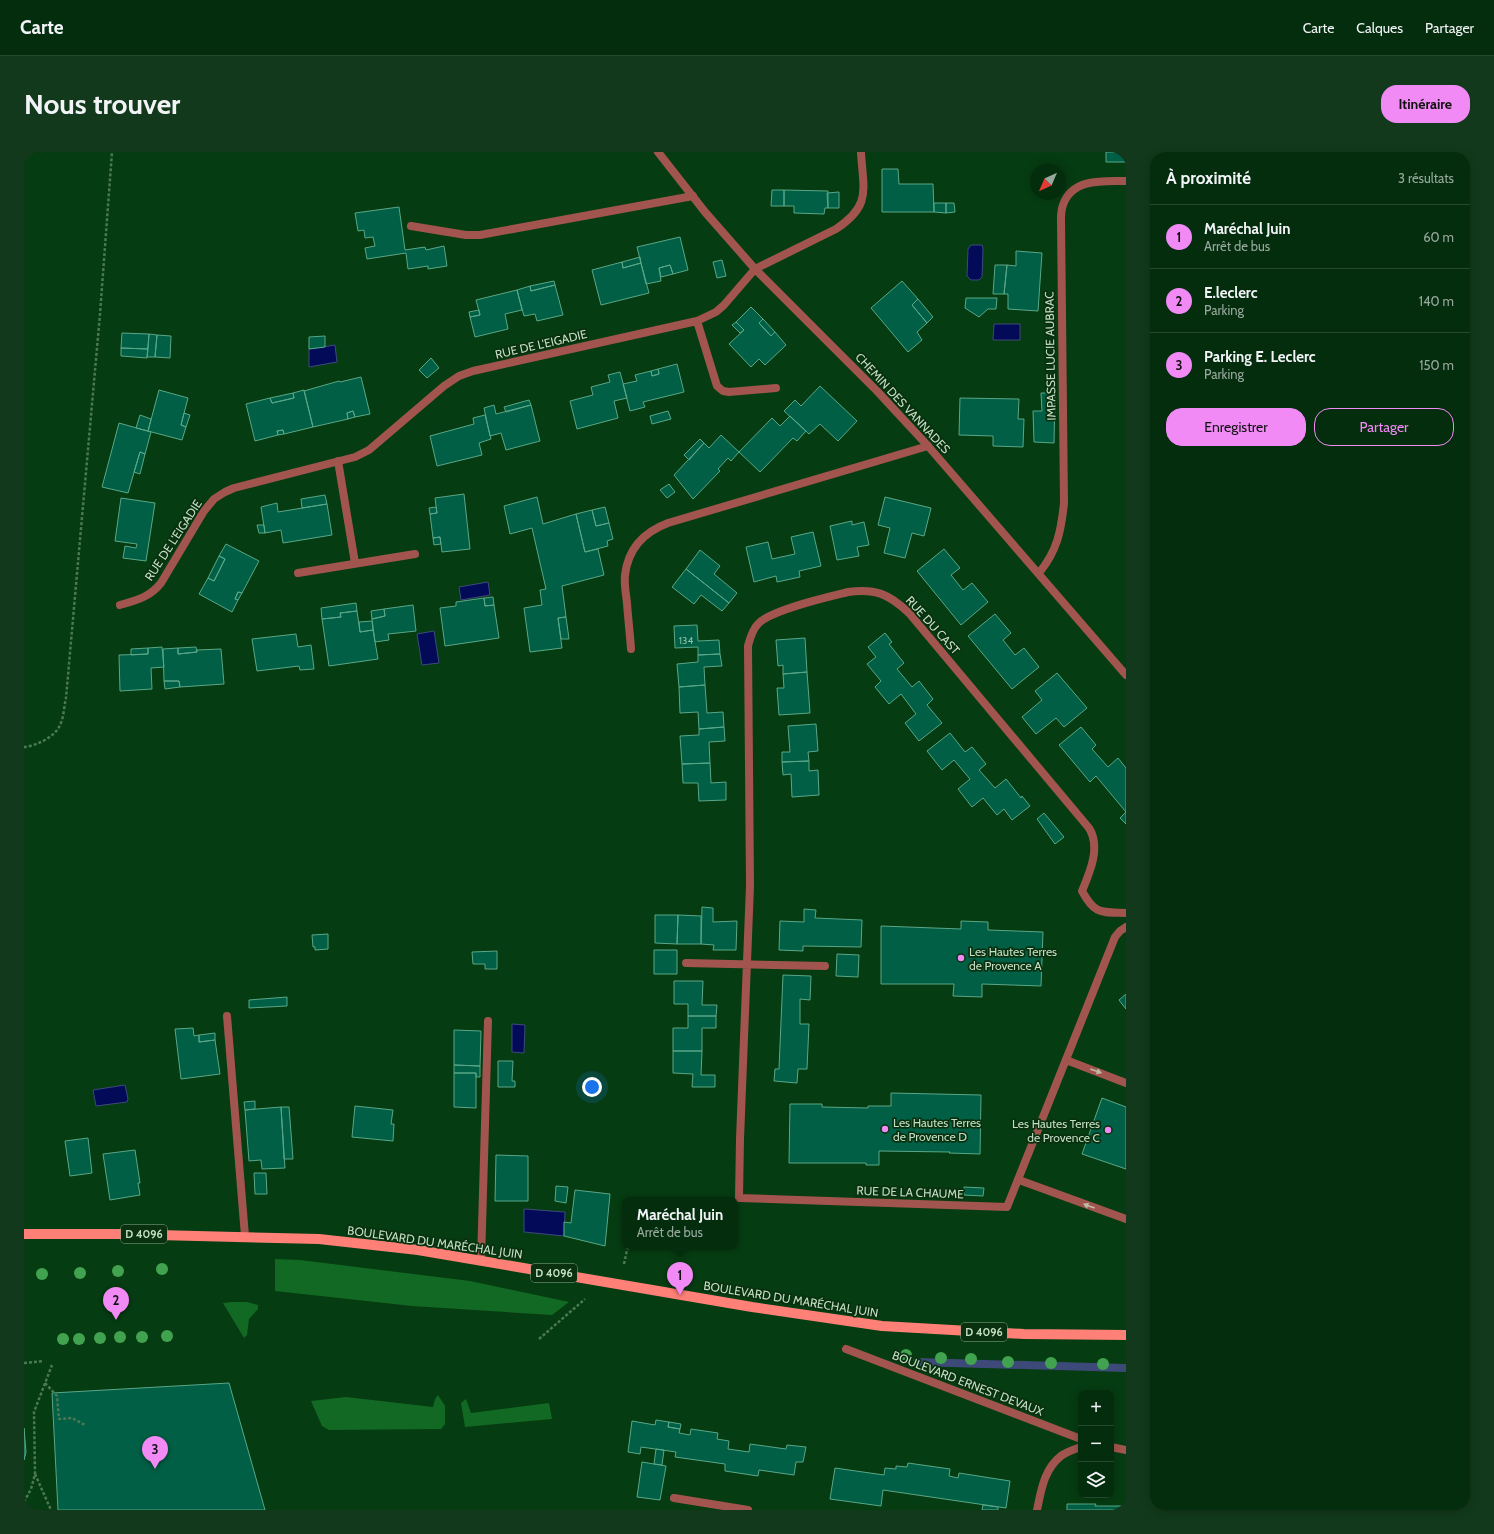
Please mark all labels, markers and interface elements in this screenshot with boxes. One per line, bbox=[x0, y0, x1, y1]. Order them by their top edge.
text: Carte bbox=[20, 16, 64, 39]
text: Carte bbox=[1303, 19, 1334, 37]
text: Calques bbox=[1356, 19, 1403, 37]
text: Partager bbox=[1425, 19, 1474, 37]
button: Itinéraire bbox=[1381, 85, 1470, 123]
text: Nous trouver bbox=[24, 87, 180, 121]
north arrow bbox=[1030, 164, 1066, 200]
text: À proximité bbox=[1166, 168, 1251, 188]
text: 3 résultats bbox=[1398, 170, 1454, 186]
text: Maréchal Juin bbox=[1204, 220, 1291, 238]
text: 1 bbox=[1177, 229, 1181, 245]
text: 60 m bbox=[1423, 229, 1454, 245]
text: Arrêt de bus bbox=[1204, 238, 1270, 254]
text: E.leclerc bbox=[1204, 284, 1258, 302]
street label: IMPASSE LUCIE AUBRAC bbox=[1041, 291, 1059, 421]
text: 2 bbox=[1176, 293, 1182, 309]
text: 140 m bbox=[1419, 293, 1454, 309]
text: Parking bbox=[1204, 302, 1244, 318]
street label: RUE DE L'EIGADIE bbox=[494, 326, 589, 362]
text: Parking E. Leclerc bbox=[1204, 348, 1316, 366]
street label: CHEMIN DES VANNADES bbox=[852, 350, 954, 456]
text: 3 bbox=[1175, 357, 1183, 373]
text: 150 m bbox=[1419, 357, 1454, 373]
text: Parking bbox=[1204, 366, 1244, 382]
button: Enregistrer bbox=[1166, 408, 1306, 446]
button: Partager bbox=[1314, 408, 1454, 446]
street label: RUE DE L'EIGADIE bbox=[141, 496, 205, 583]
street label: RUE DU CAST bbox=[903, 593, 964, 658]
house number: 134 bbox=[679, 634, 693, 647]
place label: Les Hautes Terres de Provence A bbox=[969, 944, 1057, 973]
marker: Les Hautes Terres de Provence A bbox=[956, 953, 966, 963]
one-way arrow bbox=[1090, 1069, 1102, 1075]
your location bbox=[582, 1077, 602, 1097]
place label: Les Hautes Terres de Provence D bbox=[893, 1115, 981, 1144]
place label: Les Hautes Terres de Provence C bbox=[1012, 1116, 1100, 1145]
marker: Les Hautes Terres de Provence D bbox=[880, 1124, 890, 1134]
marker: Les Hautes Terres de Provence C bbox=[1103, 1125, 1113, 1135]
street label: RUE DE LA CHAUME bbox=[856, 1183, 964, 1201]
popup bbox=[622, 1197, 738, 1249]
one-way arrow bbox=[1083, 1203, 1095, 1209]
text: Maréchal Juin bbox=[637, 1206, 723, 1224]
street label: BOULEVARD DU MARÉCHAL JUIN bbox=[346, 1222, 524, 1262]
text: Arrêt de bus bbox=[637, 1224, 703, 1240]
road number: D 4096 bbox=[121, 1225, 167, 1243]
pin: 1 bbox=[667, 1262, 693, 1295]
road number: D 4096 bbox=[531, 1264, 577, 1282]
street label: BOULEVARD DU MARÉCHAL JUIN bbox=[703, 1278, 879, 1320]
pin: 2 bbox=[103, 1287, 129, 1320]
road number: D 4096 bbox=[961, 1323, 1007, 1341]
street label: BOULEVARD ERNEST DEVAUX bbox=[890, 1347, 1047, 1419]
map controls bbox=[1078, 1390, 1114, 1498]
button: + bbox=[1078, 1390, 1114, 1426]
button: − bbox=[1078, 1426, 1114, 1462]
pin: 3 bbox=[142, 1436, 168, 1469]
button: layers bbox=[1078, 1462, 1114, 1498]

